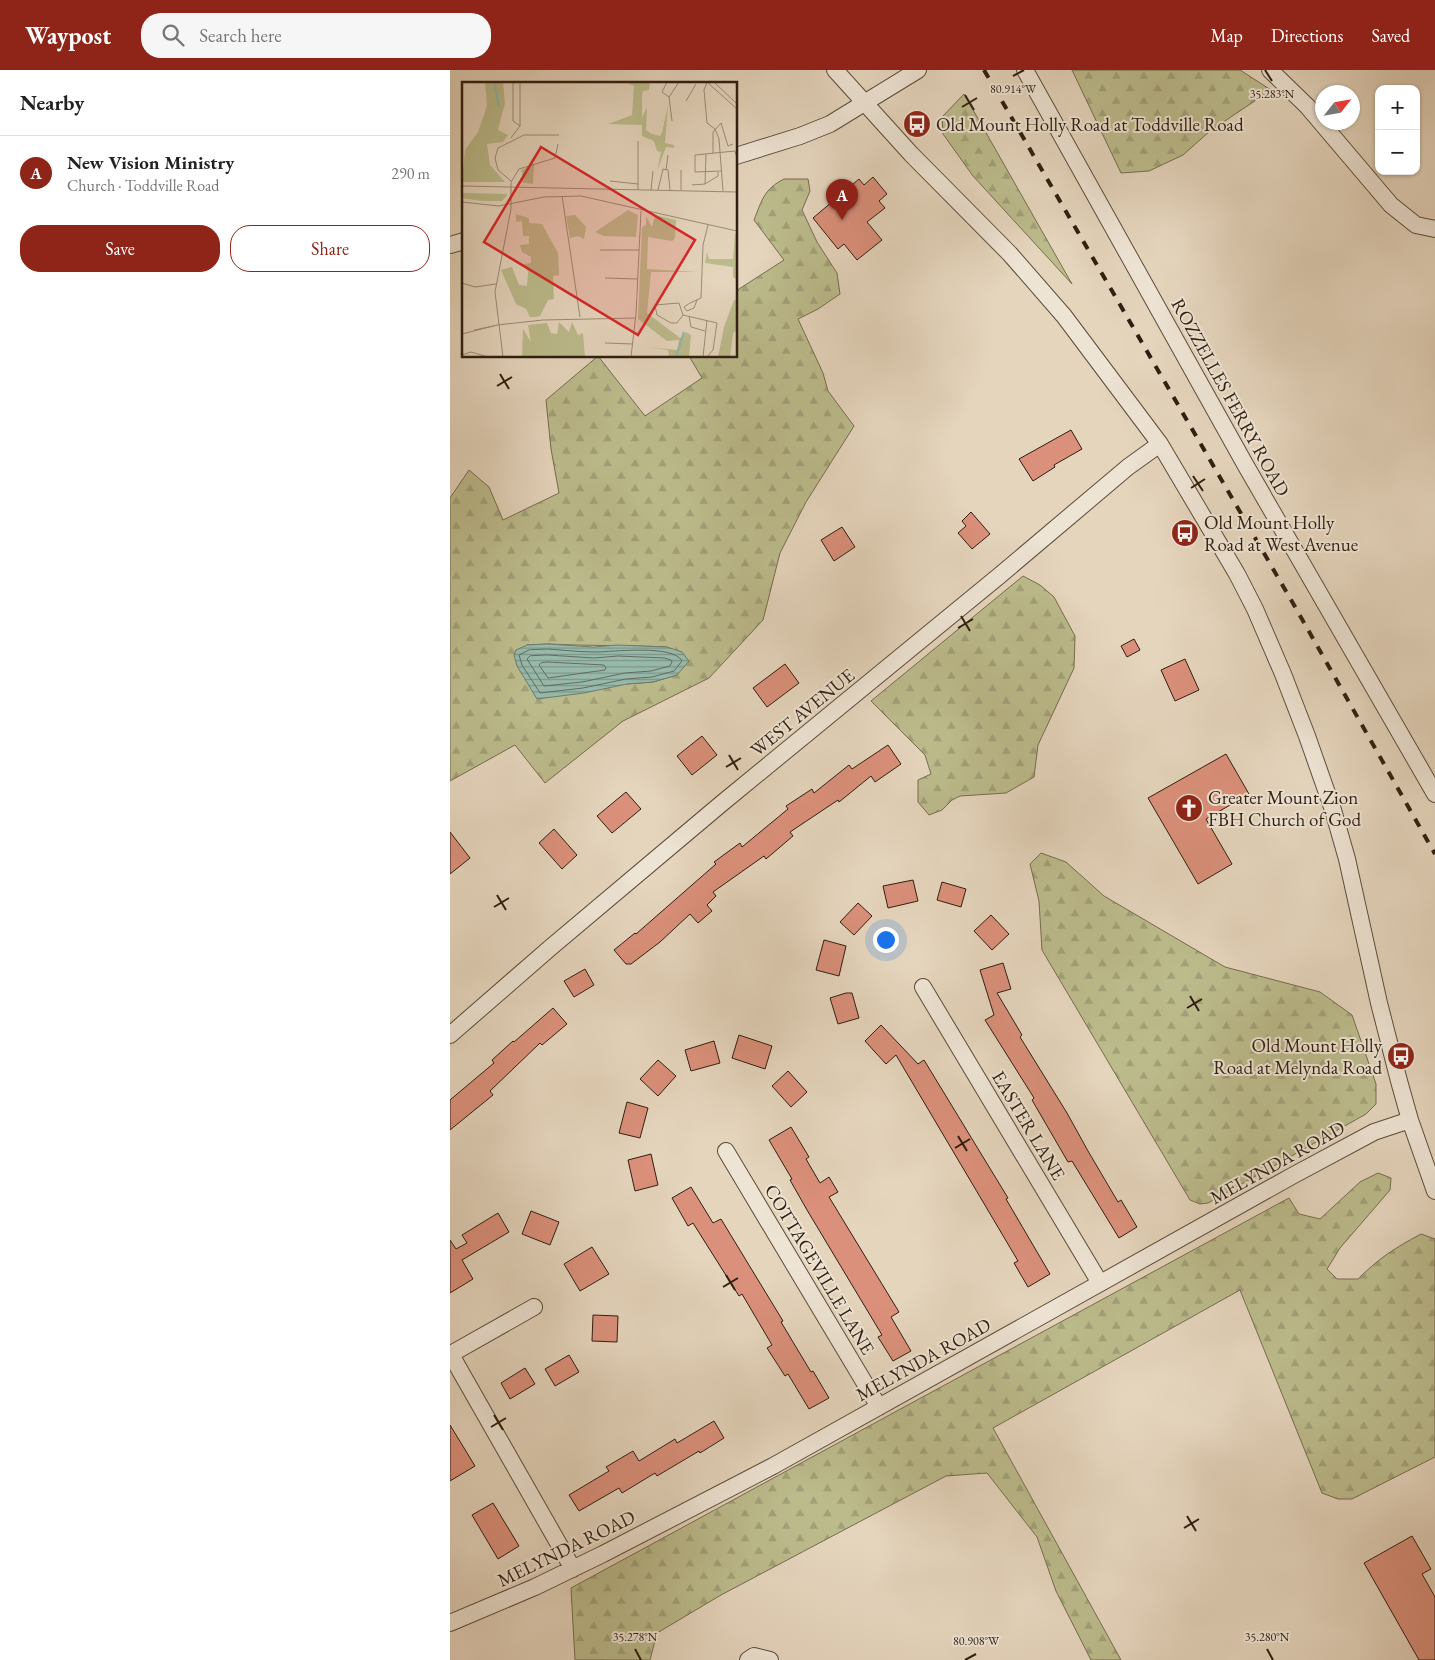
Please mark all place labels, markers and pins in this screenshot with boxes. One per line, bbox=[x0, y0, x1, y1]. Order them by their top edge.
bus stop icon: Old Mount Holly Road at Toddville Road bbox=[902, 109, 932, 139]
place label: Old Mount Holly Road at Toddville Road bbox=[936, 112, 1244, 137]
pin: A bbox=[826, 179, 858, 220]
place label: Old Mount Holly Road at West Avenue bbox=[1204, 510, 1358, 557]
bus stop icon: Old Mount Holly Road at West Avenue bbox=[1170, 518, 1200, 548]
place label: Greater Mount Zion FBH Church of God bbox=[1208, 785, 1362, 832]
church icon: Greater Mount Zion FBH Church of God bbox=[1174, 793, 1204, 823]
place label: Old Mount Holly Road at Melynda Road bbox=[1213, 1033, 1383, 1080]
bus stop icon: Old Mount Holly Road at Melynda Road bbox=[1386, 1041, 1416, 1071]

